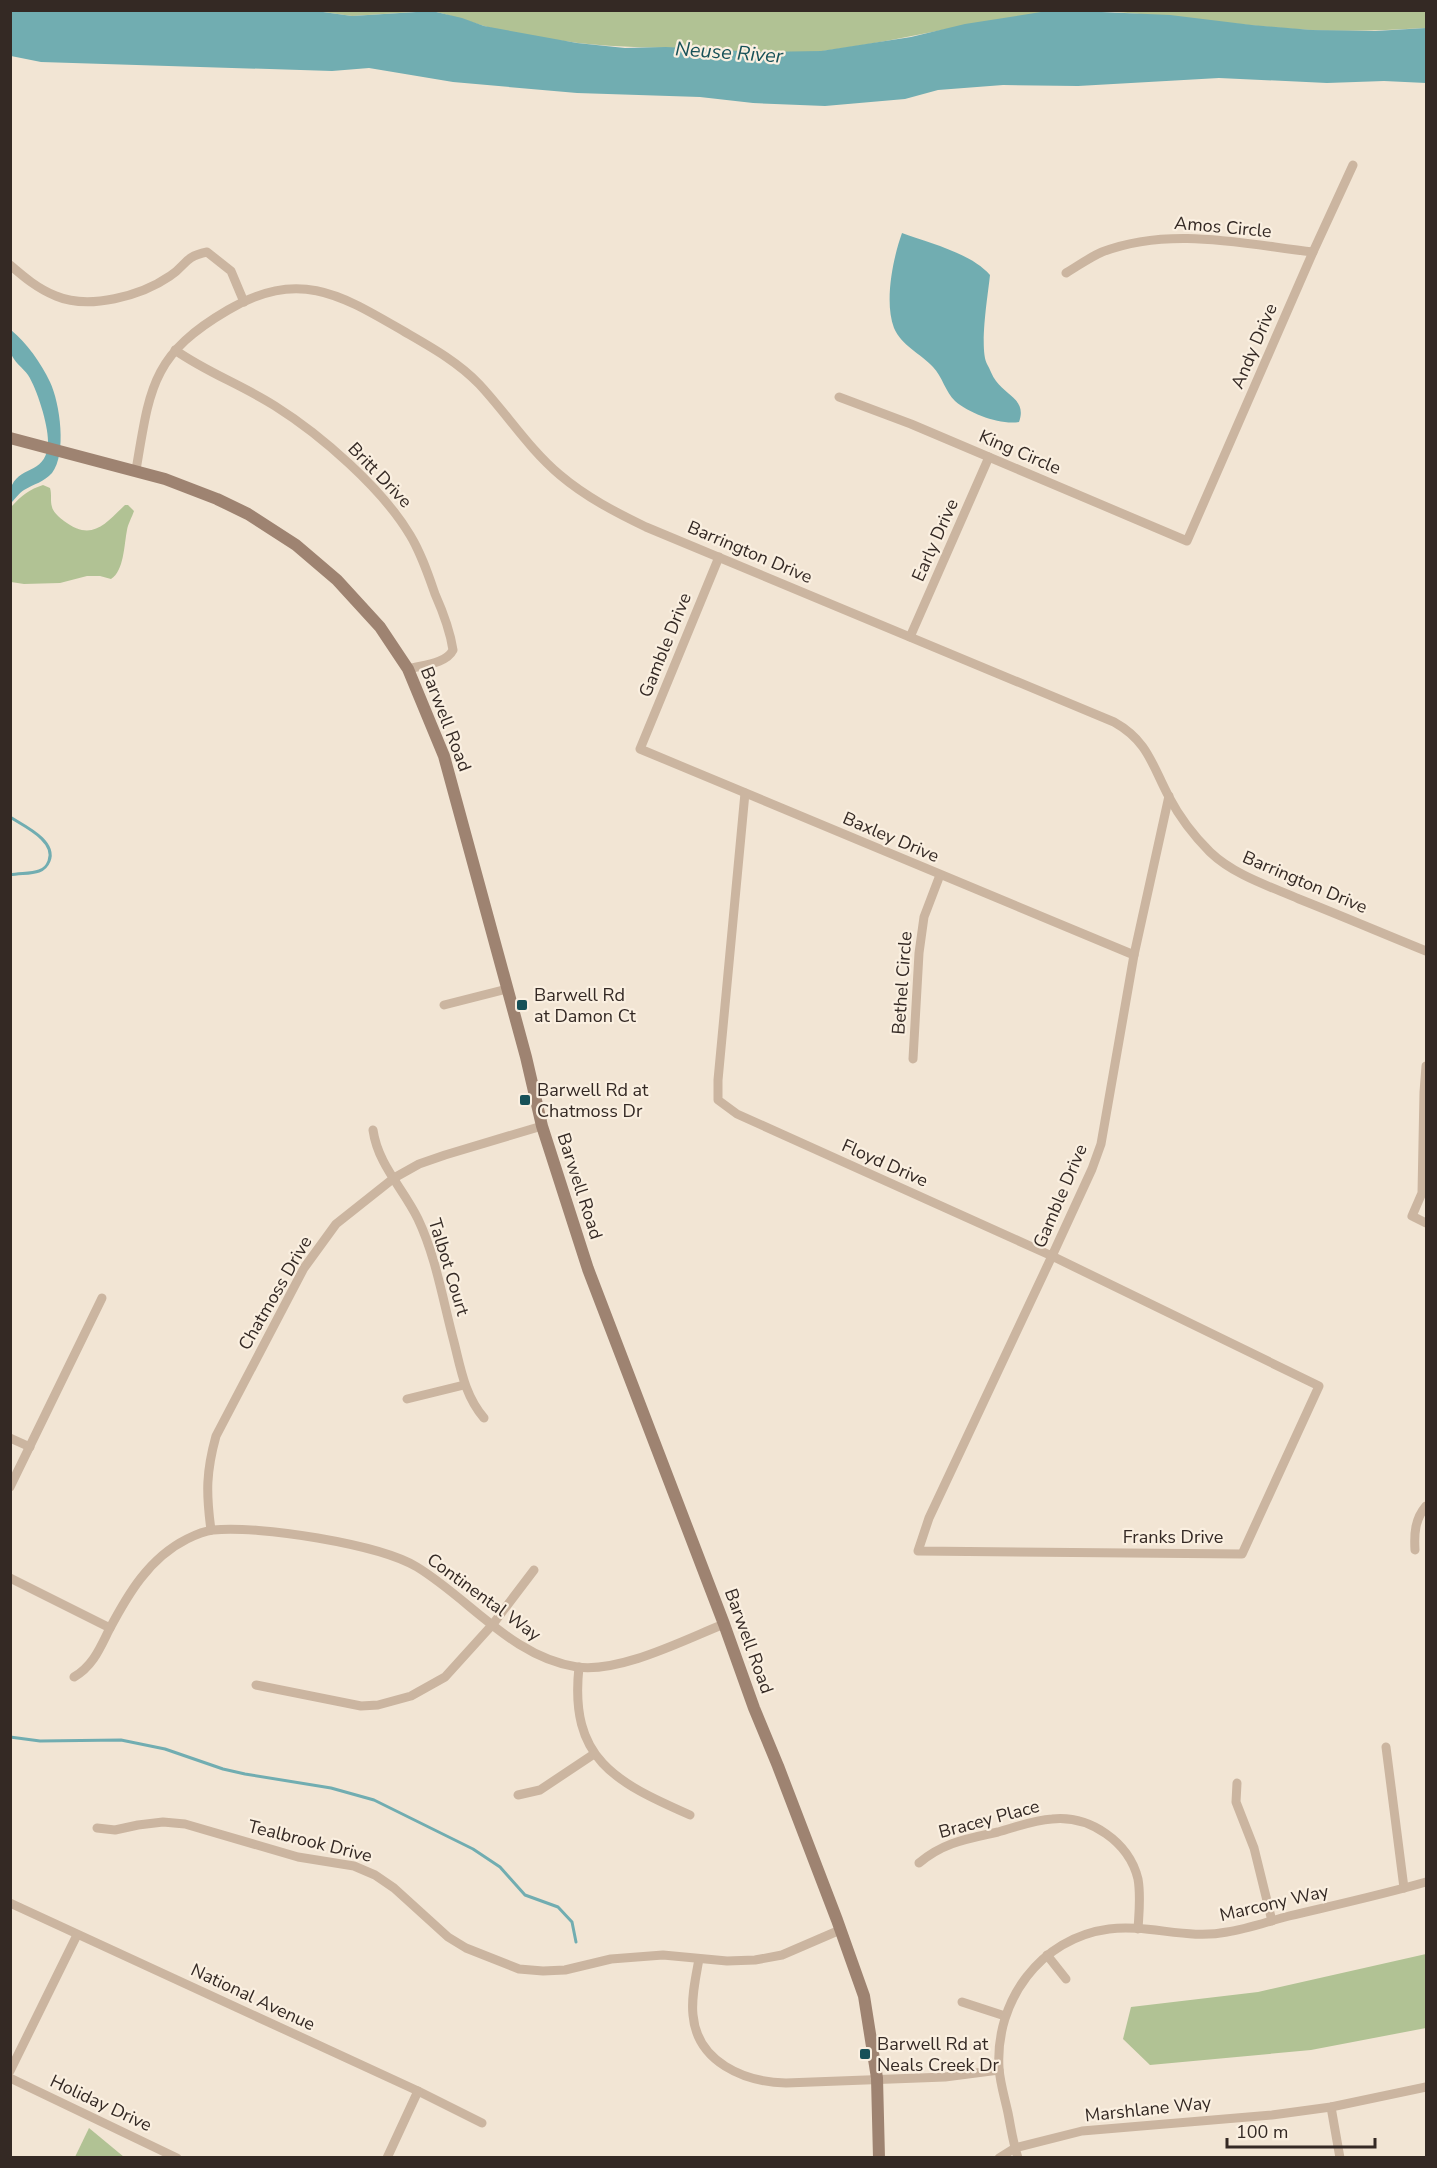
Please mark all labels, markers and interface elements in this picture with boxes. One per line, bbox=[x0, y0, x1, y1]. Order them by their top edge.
water label: Neuse River bbox=[674, 35, 785, 70]
street label: Amos Circle bbox=[1173, 211, 1273, 243]
street label: Andy Drive bbox=[1225, 300, 1283, 392]
street label: King Circle bbox=[975, 424, 1065, 480]
street label: Britt Drive bbox=[343, 437, 417, 513]
street label: Early Drive bbox=[906, 495, 964, 585]
street label: Barrington Drive bbox=[684, 515, 816, 589]
street label: Gamble Drive bbox=[633, 589, 697, 701]
street label: Barwell Road bbox=[415, 663, 477, 775]
street label: Baxley Drive bbox=[839, 806, 943, 868]
street label: Barrington Drive bbox=[1239, 845, 1371, 919]
street label: Bethel Circle bbox=[886, 931, 918, 1035]
place label: Barwell Rd at Damon Ct bbox=[534, 983, 636, 1028]
marker: Barwell Rd at Damon Ct bbox=[515, 998, 529, 1012]
place label: Barwell Rd at Chatmoss Dr bbox=[537, 1078, 649, 1123]
marker: Barwell Rd at Chatmoss Dr bbox=[518, 1093, 532, 1107]
street label: Barwell Road bbox=[552, 1130, 608, 1242]
street label: Floyd Drive bbox=[838, 1133, 932, 1193]
street label: Gamble Drive bbox=[1027, 1140, 1093, 1252]
street label: Talbot Court bbox=[423, 1215, 475, 1319]
street label: Chatmoss Drive bbox=[233, 1231, 317, 1355]
street label: Franks Drive bbox=[1123, 1525, 1223, 1549]
street label: Continental Way bbox=[422, 1547, 546, 1647]
street label: Barwell Road bbox=[719, 1585, 779, 1697]
street label: Bracey Place bbox=[936, 1794, 1042, 1844]
street label: Tealbrook Drive bbox=[245, 1814, 375, 1868]
street label: Marcony Way bbox=[1217, 1879, 1331, 1927]
street label: National Avenue bbox=[187, 1958, 319, 2036]
place label: Barwell Rd at Neals Creek Dr bbox=[877, 2032, 1000, 2077]
marker: Barwell Rd at Neals Creek Dr bbox=[858, 2047, 872, 2061]
street label: Holiday Drive bbox=[46, 2069, 156, 2137]
street label: Marshlane Way bbox=[1084, 2090, 1213, 2128]
scale bar bbox=[1227, 2111, 1376, 2149]
text: 100 m bbox=[1236, 2120, 1288, 2144]

